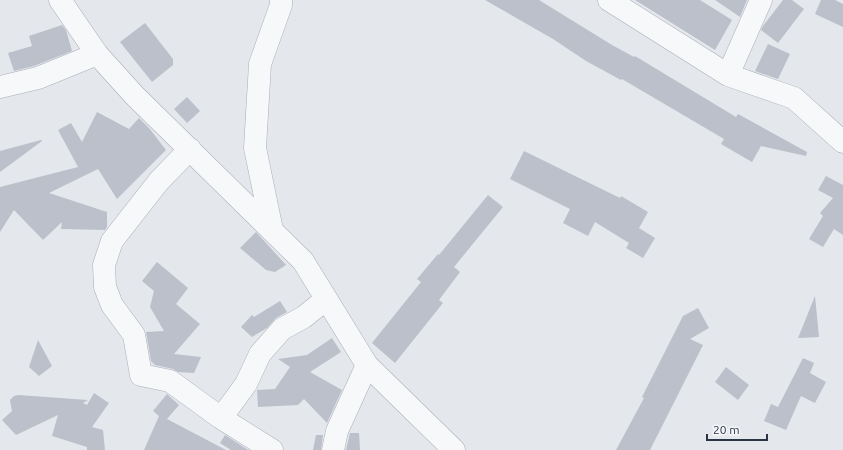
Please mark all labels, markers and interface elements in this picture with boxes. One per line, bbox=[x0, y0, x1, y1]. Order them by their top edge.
scale bar bbox=[707, 416, 767, 442]
text: 20 m bbox=[713, 423, 740, 436]

